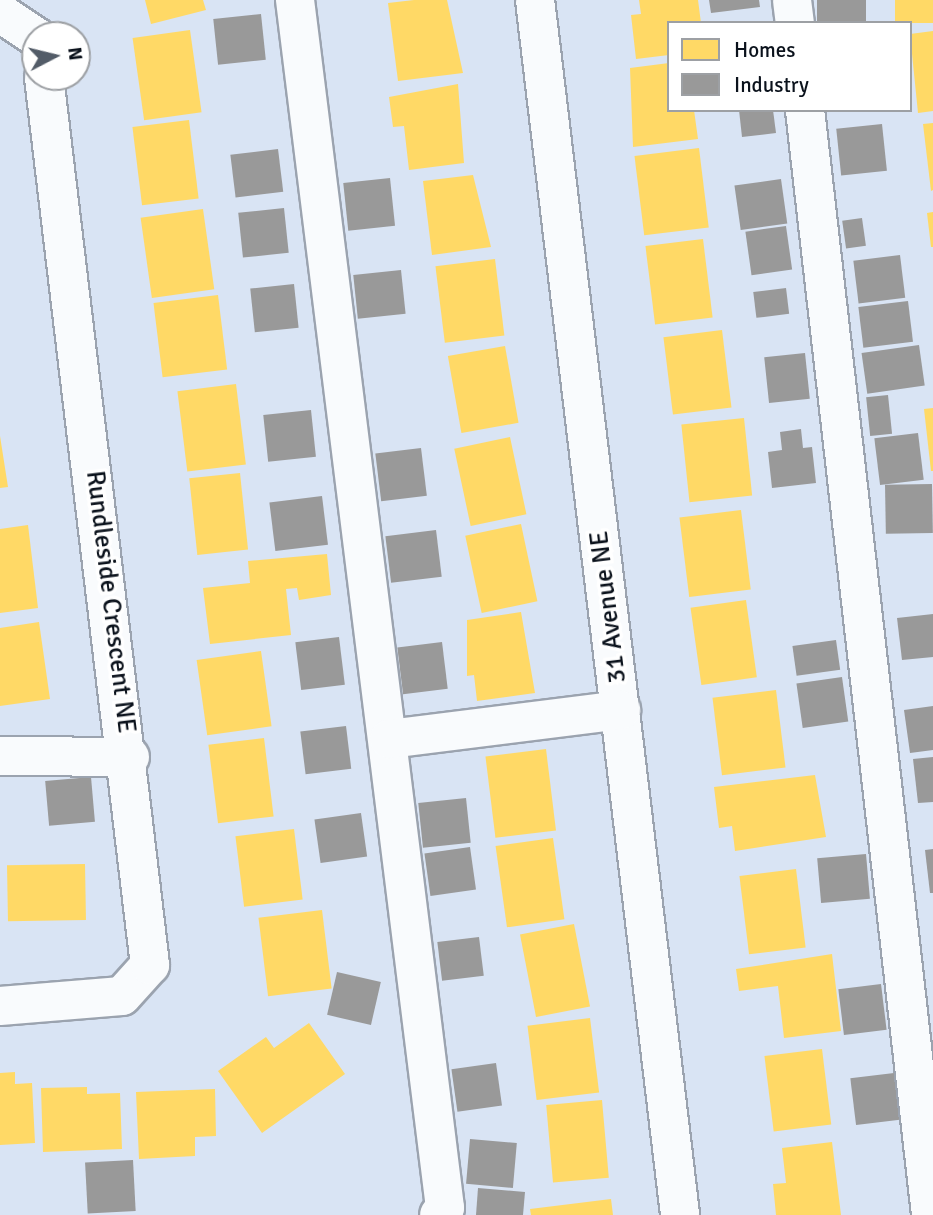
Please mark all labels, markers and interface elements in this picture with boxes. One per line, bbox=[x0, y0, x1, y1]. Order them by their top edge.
north arrow bbox=[21, 21, 91, 91]
legend bbox=[667, 21, 912, 112]
text: Homes bbox=[734, 37, 796, 63]
text: N bbox=[62, 46, 88, 62]
text: Industry bbox=[734, 72, 809, 98]
street label: Rundleside Crescent NE bbox=[78, 469, 142, 735]
street label: 31 Avenue NE bbox=[584, 529, 634, 685]

